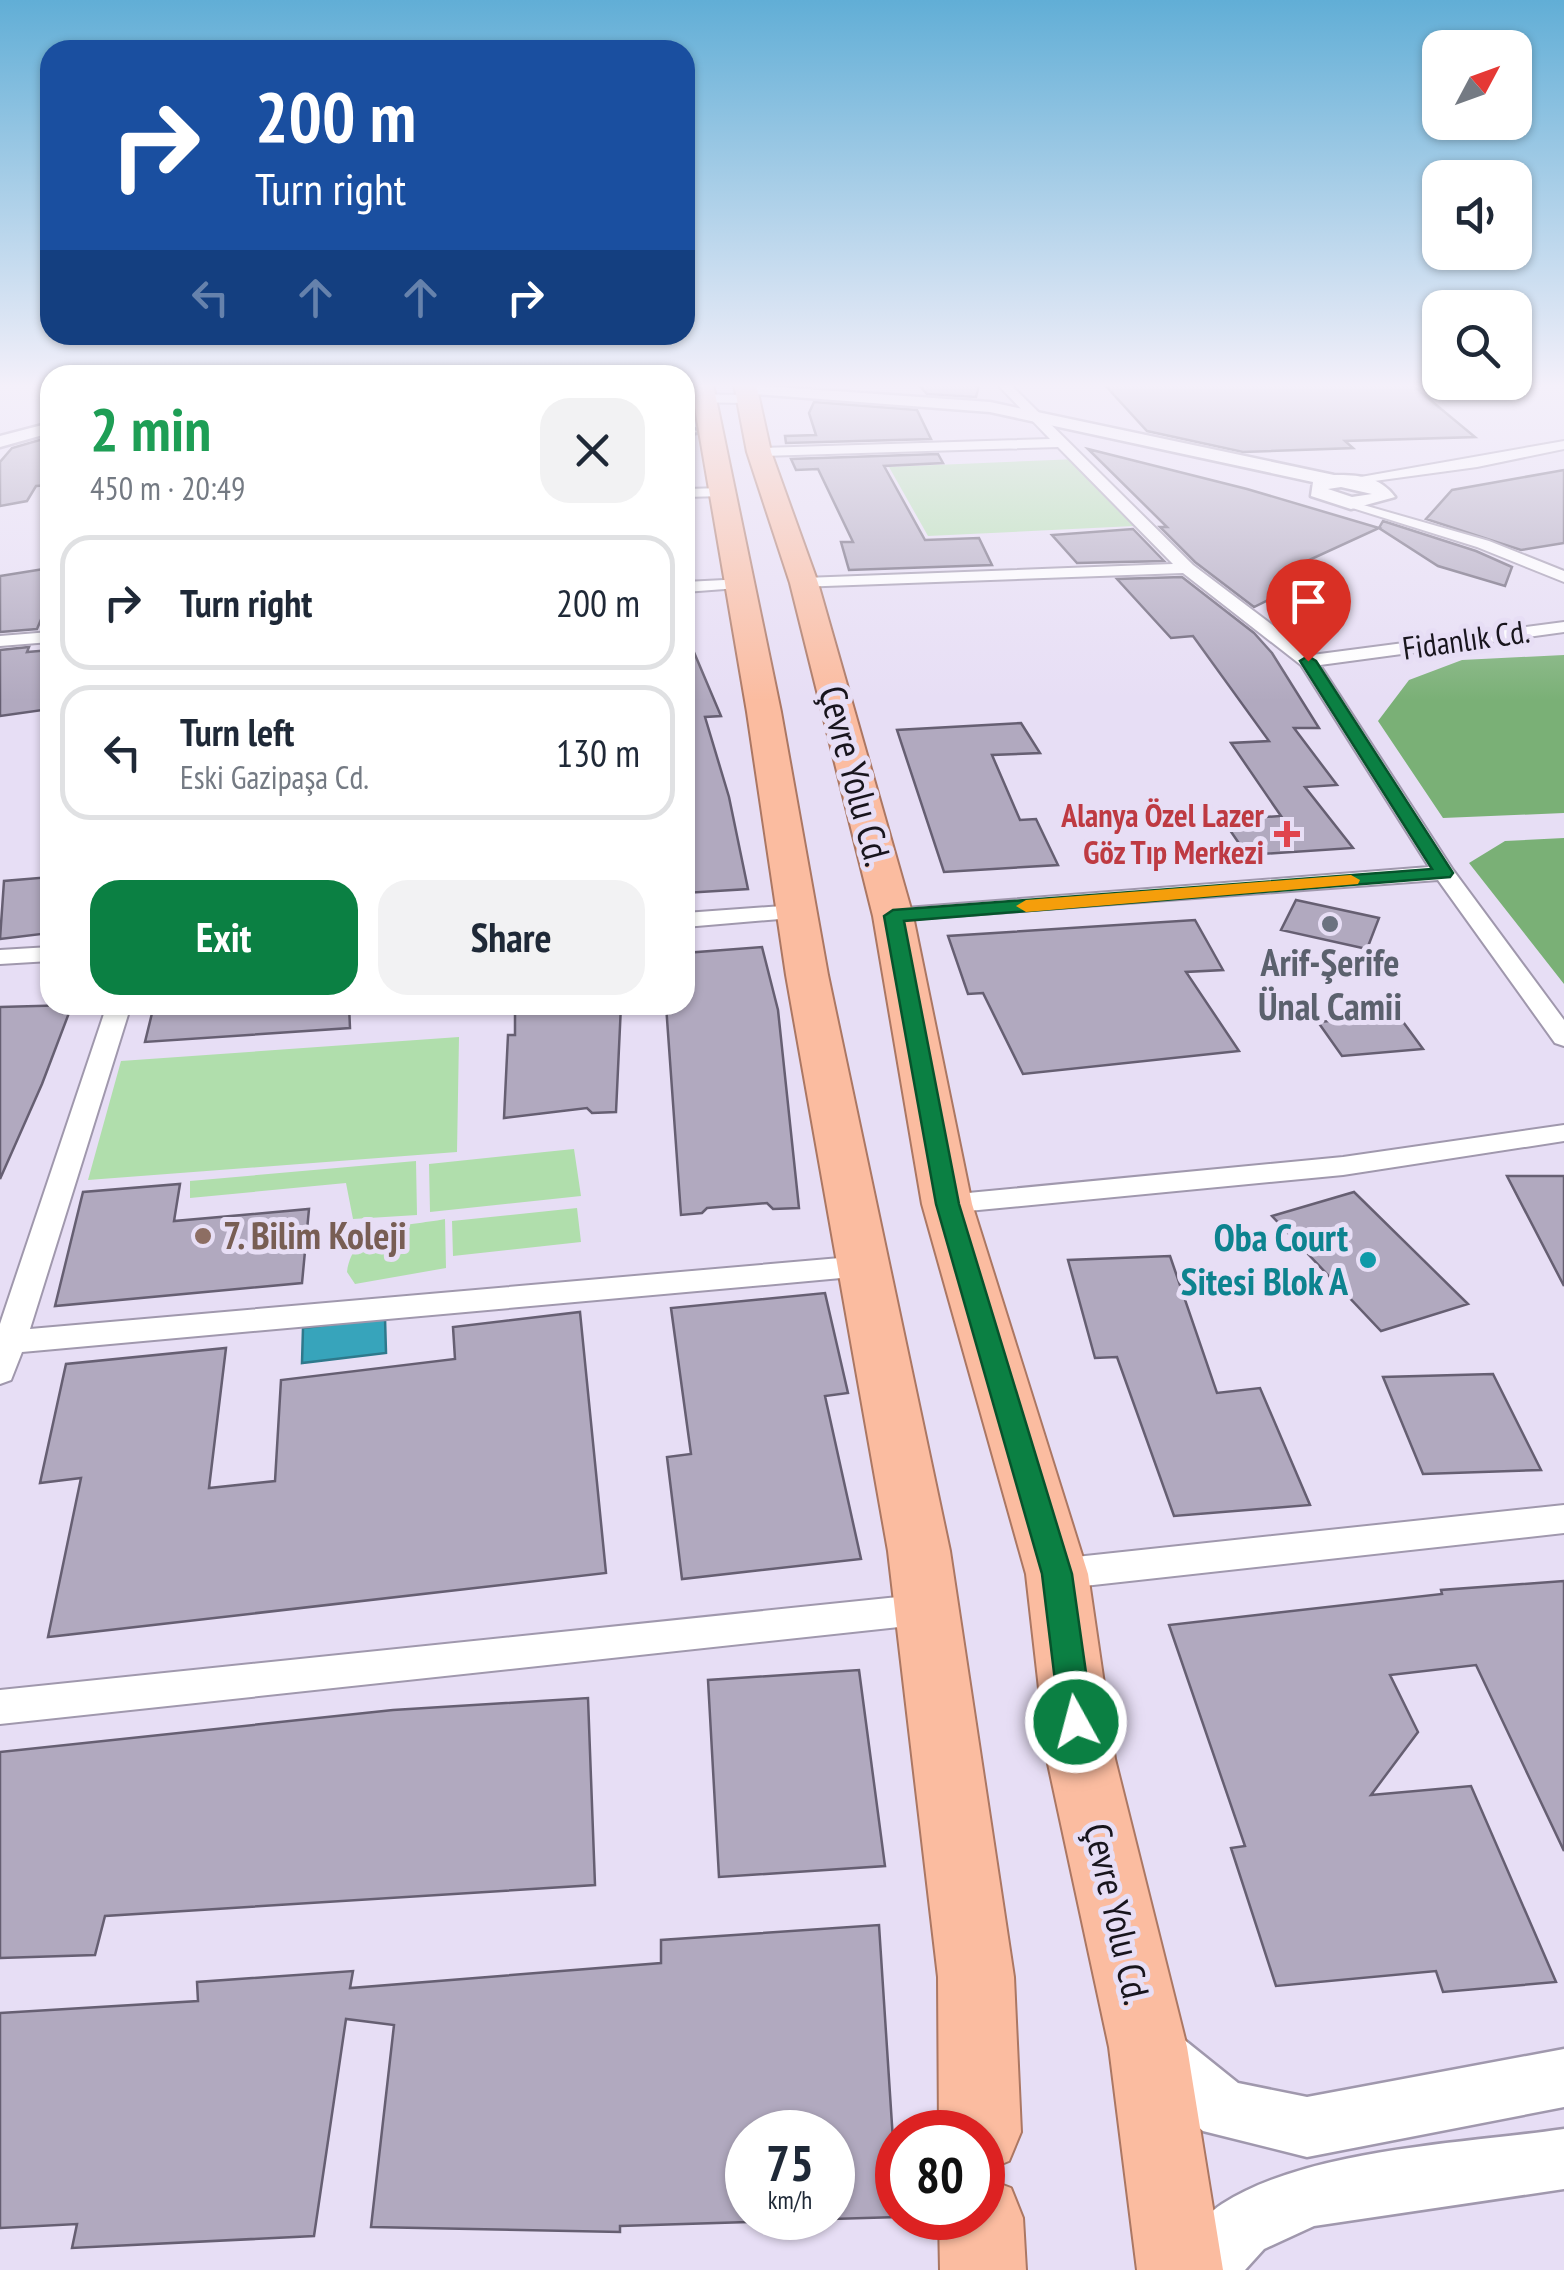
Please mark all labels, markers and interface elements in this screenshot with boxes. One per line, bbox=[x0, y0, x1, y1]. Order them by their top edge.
north arrow bbox=[1422, 30, 1532, 140]
map controls bbox=[1422, 30, 1532, 400]
text: 200 m bbox=[255, 71, 416, 161]
icon: right bbox=[90, 80, 220, 210]
text: Turn right bbox=[255, 159, 406, 217]
button: sound bbox=[1422, 160, 1532, 270]
icon: left bbox=[183, 270, 238, 325]
icon: ahead bbox=[288, 270, 343, 325]
icon: ahead bbox=[393, 270, 448, 325]
icon: right bbox=[498, 270, 553, 325]
button: search bbox=[1422, 290, 1532, 400]
text: 2 min bbox=[90, 390, 211, 468]
button: close bbox=[540, 398, 645, 503]
text: 450 m · 20:49 bbox=[90, 467, 245, 509]
pin bbox=[1266, 559, 1351, 662]
icon: arrive bbox=[1281, 574, 1336, 629]
icon: right bbox=[95, 575, 150, 630]
text: Turn right bbox=[180, 578, 312, 627]
text: 200 m bbox=[556, 578, 640, 627]
street label: Fidanlık Cd. bbox=[1400, 609, 1532, 669]
street label: Çevre Yolu Cd. bbox=[809, 680, 904, 871]
text: Turn left bbox=[180, 707, 294, 756]
icon: left bbox=[95, 725, 150, 780]
text: 130 m bbox=[556, 728, 640, 777]
text: Eski Gazipaşa Cd. bbox=[180, 756, 369, 798]
place label: Alanya Özel Lazer Göz Tıp Merkezi bbox=[1060, 794, 1265, 873]
marker: Alanya Özel Lazer Göz Tıp Merkezi bbox=[1274, 821, 1300, 847]
button: Exit bbox=[90, 880, 358, 995]
button: Share bbox=[378, 880, 645, 995]
marker: Arif-Şerife Ünal Camii bbox=[1319, 913, 1341, 935]
place label: Arif-Şerife Ünal Camii bbox=[1258, 937, 1402, 1030]
place label: 7. Bilim Koleji bbox=[223, 1210, 407, 1259]
place label: Oba Court Sitesi Blok A bbox=[1181, 1212, 1349, 1305]
marker: 7. Bilim Koleji bbox=[192, 1225, 214, 1247]
marker: Oba Court Sitesi Blok A bbox=[1357, 1249, 1379, 1271]
position arrow bbox=[1024, 1670, 1128, 1774]
street label: Çevre Yolu Cd. bbox=[1074, 1818, 1163, 2009]
speed limit sign: 80 bbox=[875, 2110, 1005, 2240]
text: 75 bbox=[766, 2130, 814, 2195]
text: km/h bbox=[768, 2184, 812, 2216]

